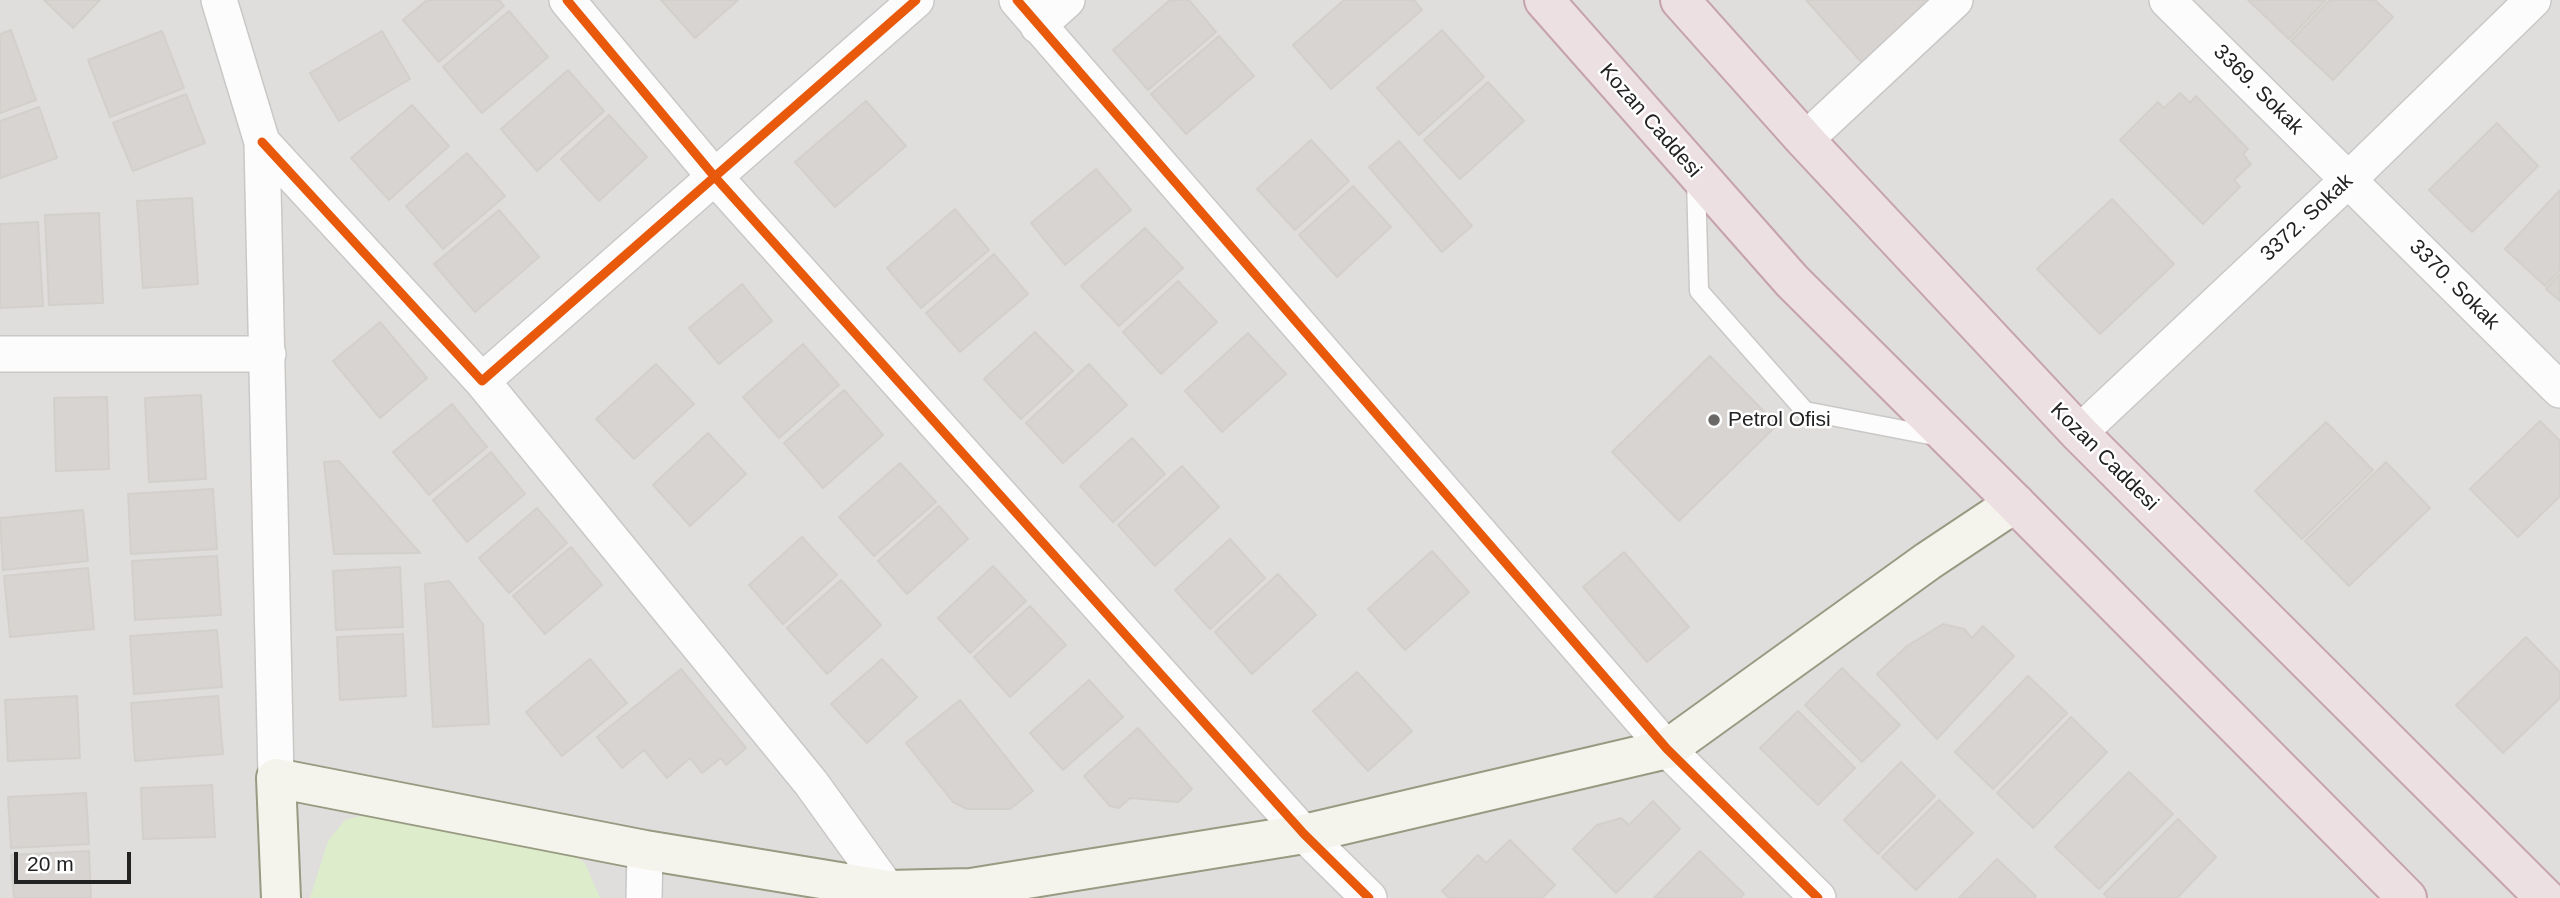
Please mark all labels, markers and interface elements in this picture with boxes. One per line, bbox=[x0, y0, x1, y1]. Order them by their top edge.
street label: 3369. Sokak bbox=[2208, 40, 2308, 140]
street label: Kozan Caddesi bbox=[1594, 59, 1706, 183]
street label: 3372. Sokak bbox=[2256, 169, 2358, 267]
street label: 3370. Sokak bbox=[2404, 235, 2504, 335]
street label: Kozan Caddesi bbox=[2045, 398, 2163, 516]
place label: Petrol Ofisi bbox=[1728, 407, 1831, 433]
marker: Petrol Ofisi bbox=[1706, 412, 1722, 428]
scale bar bbox=[18, 838, 135, 882]
text: 20 m bbox=[27, 852, 74, 875]

